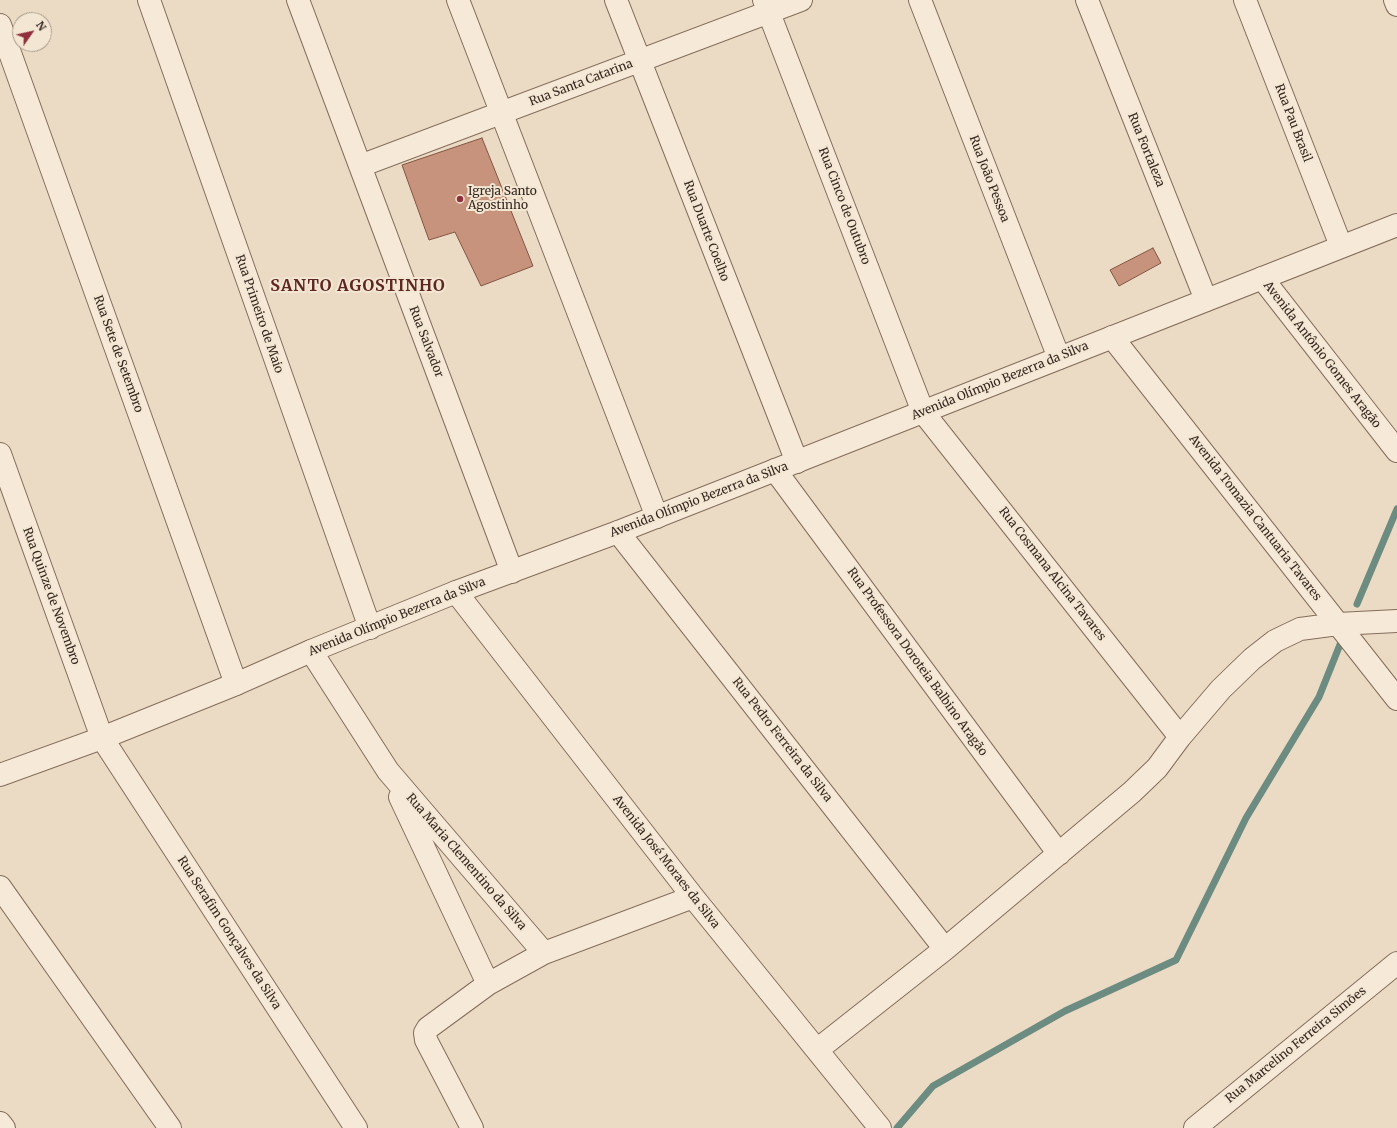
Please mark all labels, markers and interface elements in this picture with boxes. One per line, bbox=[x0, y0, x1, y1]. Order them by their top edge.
north arrow bbox=[12, 12, 52, 52]
text: N bbox=[33, 18, 49, 33]
street label: Rua Santa Catarina bbox=[527, 57, 635, 109]
street label: Rua Pau Brasil bbox=[1272, 82, 1314, 164]
street label: Rua Fortaleza bbox=[1125, 111, 1167, 189]
street label: Rua João Pessoa bbox=[966, 134, 1012, 224]
street label: Rua Cinco de Outubro bbox=[815, 145, 873, 267]
street label: Rua Duarte Coelho bbox=[680, 178, 732, 284]
place label: Igreja Santo Agostinho bbox=[468, 185, 537, 213]
marker: Igreja Santo Agostinho bbox=[455, 194, 465, 204]
street label: Rua Primeiro de Maio bbox=[232, 253, 286, 375]
district label: SANTO AGOSTINHO bbox=[270, 276, 446, 296]
street label: Avenida Antônio Gomes Aragão bbox=[1260, 279, 1384, 431]
street label: Rua Sete de Setembro bbox=[90, 293, 146, 415]
street label: Rua Salvador bbox=[406, 304, 446, 380]
street label: Avenida Olímpio Bezerra da Silva bbox=[909, 339, 1091, 423]
street label: Avenida Tomazia Cantuaria Tavares bbox=[1186, 432, 1324, 604]
street label: Avenida Olímpio Bezerra da Silva bbox=[608, 459, 790, 541]
street label: Rua Cosmana Alcina Tavares bbox=[995, 504, 1109, 644]
street label: Rua Quinze de Novembro bbox=[19, 525, 83, 667]
street label: Rua Professora Doroteia Balbino Aragão bbox=[844, 565, 990, 759]
street label: Avenida Olímpio Bezerra da Silva bbox=[306, 575, 488, 659]
street label: Rua Pedro Ferreira da Silva bbox=[729, 675, 835, 805]
street label: Rua Maria Clementino da Silva bbox=[403, 791, 529, 933]
street label: Avenida José Moraes da Silva bbox=[610, 793, 722, 931]
street label: Rua Serafim Gonçalves da Silva bbox=[174, 854, 284, 1012]
street label: Rua Marcelino Ferreira Simões bbox=[1223, 984, 1369, 1106]

